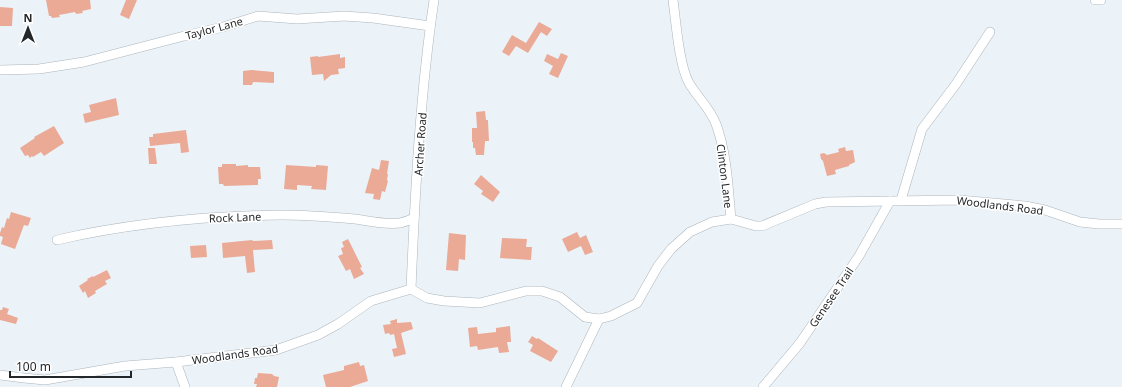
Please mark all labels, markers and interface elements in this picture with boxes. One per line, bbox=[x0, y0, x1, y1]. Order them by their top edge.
north arrow bbox=[8, 8, 48, 48]
text: N bbox=[24, 10, 32, 25]
street label: Taylor Lane bbox=[184, 13, 244, 43]
street label: Archer Road bbox=[410, 112, 430, 176]
street label: Clinton Lane bbox=[714, 143, 736, 209]
street label: Woodlands Road bbox=[956, 192, 1044, 218]
street label: Rock Lane bbox=[209, 209, 261, 225]
street label: Genesee Trail bbox=[805, 264, 857, 330]
street label: Woodlands Road bbox=[191, 341, 279, 367]
scale bar bbox=[10, 353, 131, 379]
text: 100 m bbox=[16, 358, 51, 375]

